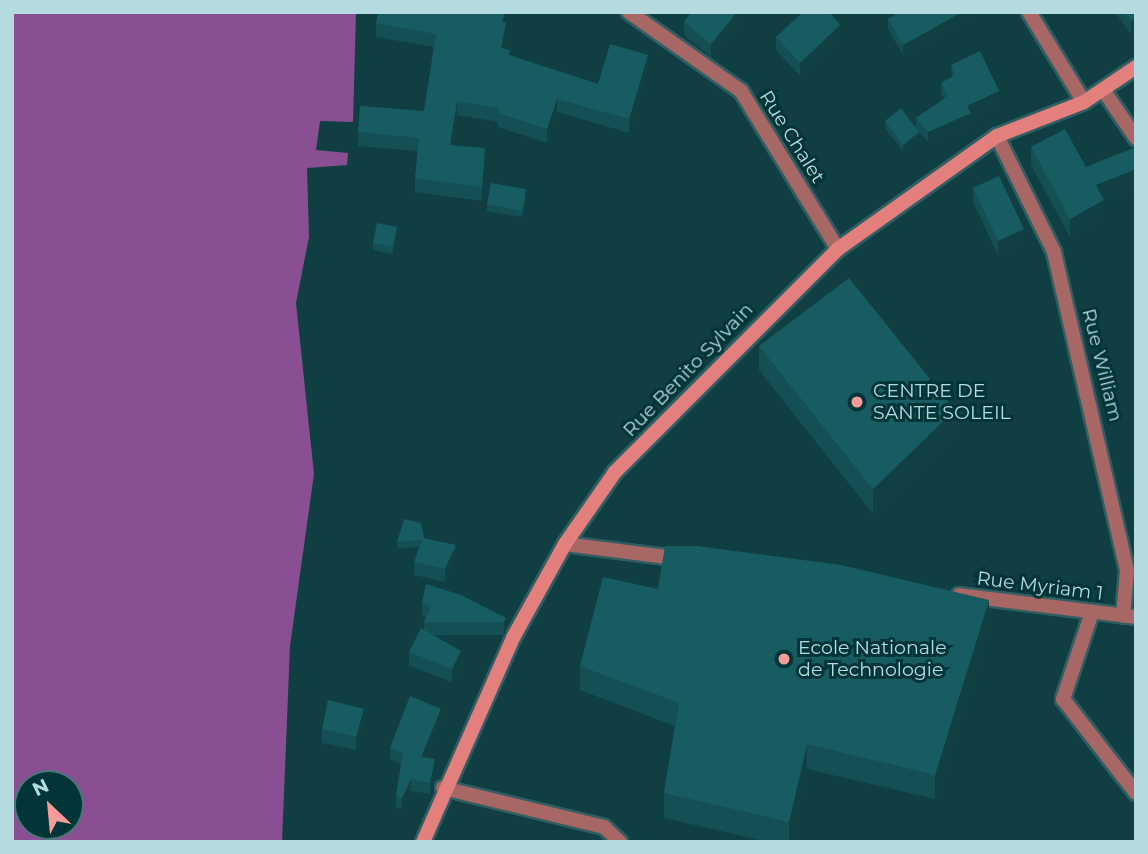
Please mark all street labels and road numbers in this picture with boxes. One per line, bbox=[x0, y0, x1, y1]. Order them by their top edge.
street label: Rue Chalet bbox=[755, 87, 829, 187]
street label: Rue Benito Sylvain bbox=[618, 298, 758, 442]
street label: Rue William bbox=[1077, 306, 1127, 424]
street label: Rue Myriam 1 bbox=[975, 567, 1105, 605]

